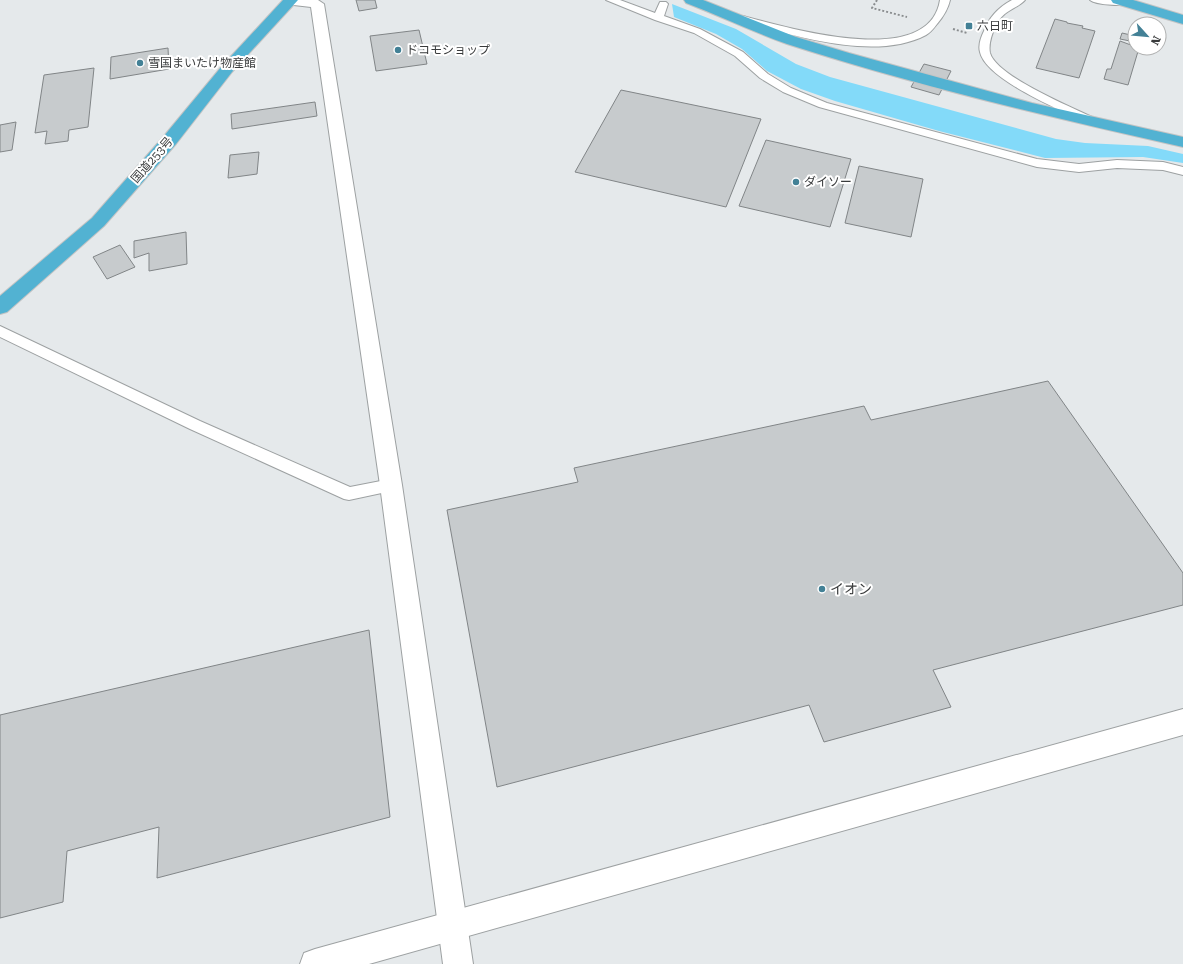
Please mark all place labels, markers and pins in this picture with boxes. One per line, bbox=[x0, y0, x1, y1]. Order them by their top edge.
place label: 六日町 bbox=[977, 19, 1013, 33]
marker: 六日町 bbox=[964, 21, 974, 31]
place label: ドコモショップ bbox=[406, 43, 490, 57]
marker: ドコモショップ bbox=[393, 45, 403, 55]
place label: 雪国まいたけ物産館 bbox=[148, 56, 256, 70]
marker: 雪国まいたけ物産館 bbox=[135, 58, 145, 68]
place label: ダイソー bbox=[804, 175, 852, 189]
marker: ダイソー bbox=[791, 177, 801, 187]
place label: イオン bbox=[830, 581, 872, 597]
marker: イオン bbox=[817, 584, 827, 594]

